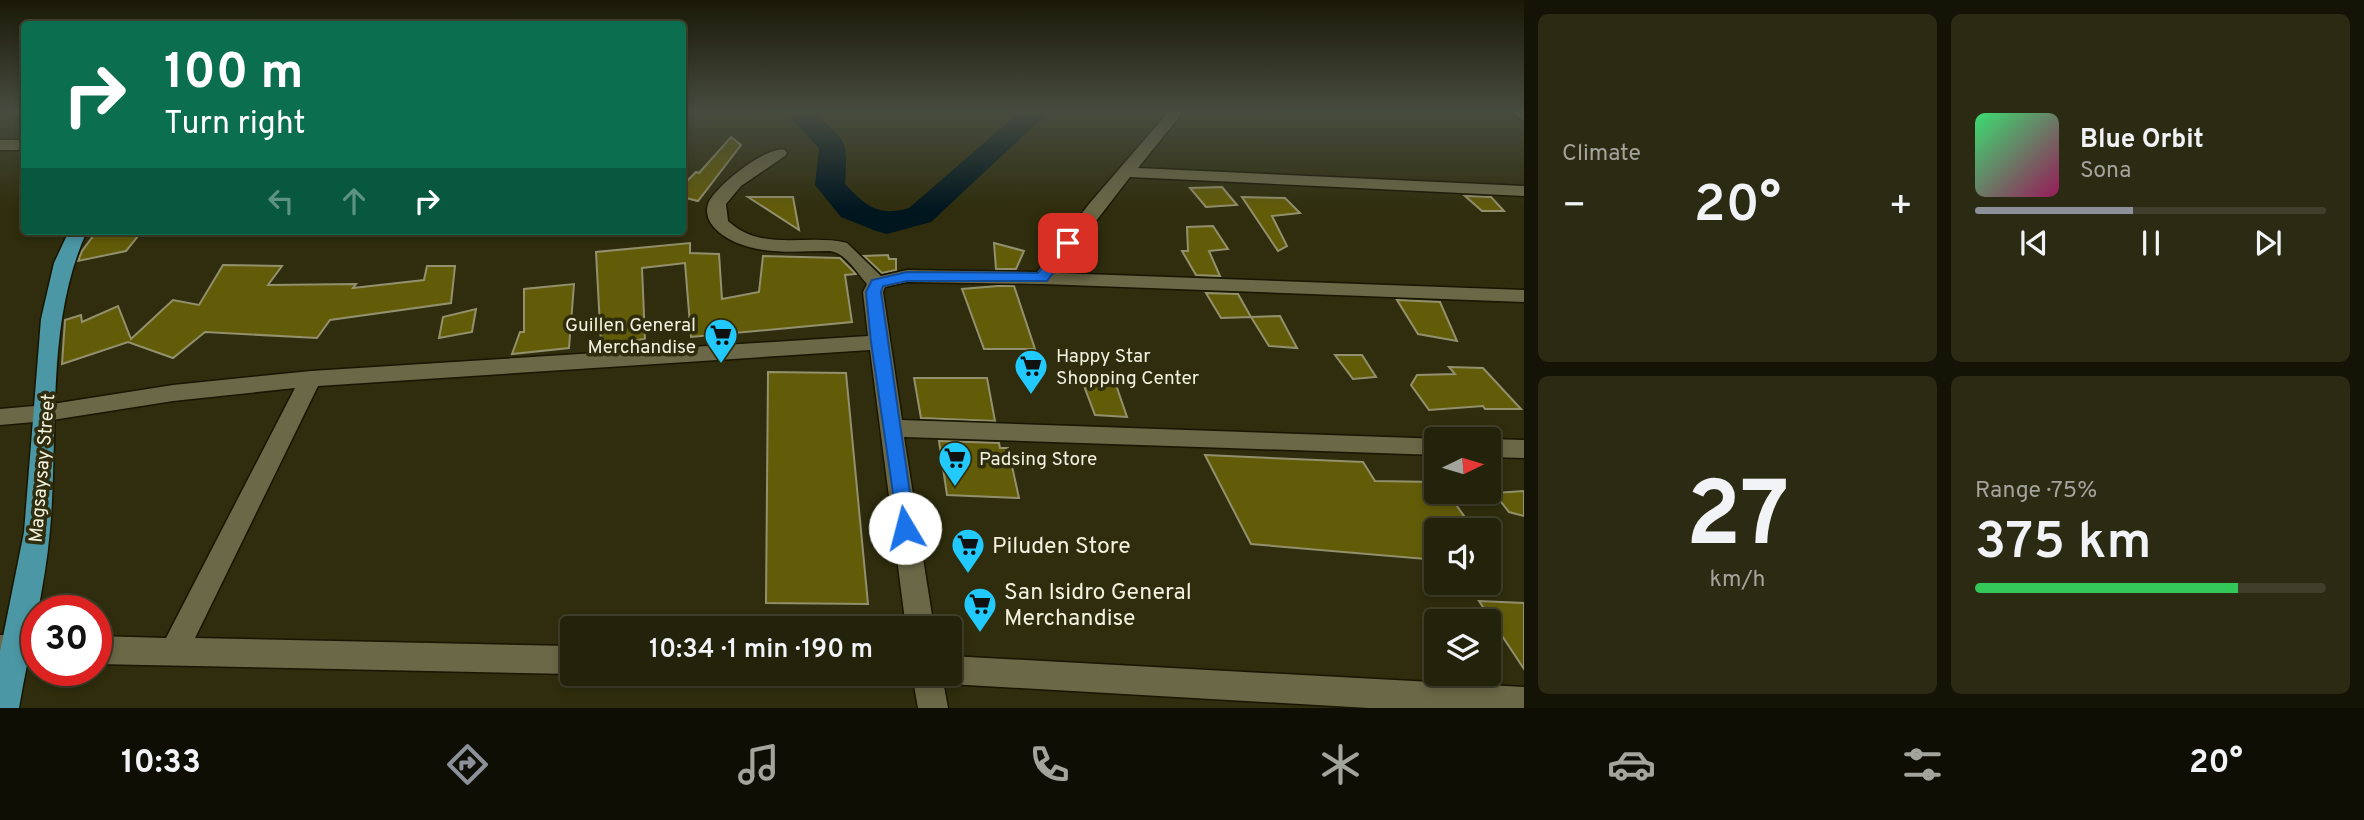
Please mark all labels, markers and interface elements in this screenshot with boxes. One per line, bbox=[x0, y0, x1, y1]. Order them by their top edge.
text: 100 m bbox=[164, 44, 303, 106]
icon: right bbox=[49, 49, 140, 140]
text: Turn right bbox=[164, 105, 306, 145]
text: Blue Orbit bbox=[2080, 124, 2204, 157]
text: Climate bbox=[1562, 140, 1641, 169]
text: Sona bbox=[2080, 157, 2131, 186]
text: 20° bbox=[1694, 174, 1781, 240]
icon: left bbox=[262, 182, 300, 220]
icon: ahead bbox=[335, 182, 373, 220]
icon: right bbox=[408, 182, 446, 220]
text: − bbox=[1562, 183, 1587, 232]
text: + bbox=[1888, 183, 1913, 232]
pin bbox=[1038, 213, 1098, 273]
icon: arrive bbox=[1049, 224, 1087, 262]
icon: previous bbox=[2015, 224, 2053, 262]
icon: pause bbox=[2132, 224, 2170, 262]
icon: next bbox=[2249, 224, 2287, 262]
place label: Guillen General Merchandise bbox=[565, 314, 696, 360]
supermarket icon: Guillen General Merchandise bbox=[702, 316, 740, 365]
place label: Happy Star Shopping Center bbox=[1056, 345, 1200, 391]
supermarket icon: Happy Star Shopping Center bbox=[1012, 347, 1050, 396]
street label: Magsaysay Street bbox=[25, 393, 61, 544]
north arrow bbox=[1424, 427, 1502, 504]
map controls bbox=[1424, 427, 1501, 686]
supermarket icon: Padsing Store bbox=[936, 439, 974, 488]
place label: Padsing Store bbox=[979, 448, 1097, 472]
text: 27 bbox=[1686, 463, 1789, 578]
text: Range · 75% bbox=[1975, 477, 2097, 506]
position arrow bbox=[868, 491, 942, 565]
text: 375 km bbox=[1975, 511, 2152, 577]
button: sound bbox=[1424, 518, 1501, 595]
supermarket icon: Piluden Store bbox=[949, 526, 987, 575]
place label: Piluden Store bbox=[992, 533, 1131, 562]
text: km/h bbox=[1710, 566, 1765, 595]
place label: San Isidro General Merchandise bbox=[1004, 579, 1192, 634]
supermarket icon: San Isidro General Merchandise bbox=[961, 585, 999, 634]
speed limit sign: 30 bbox=[21, 595, 112, 686]
button: layers bbox=[1424, 609, 1501, 686]
text: 10:34 · 1 min · 190 m bbox=[649, 634, 873, 667]
icon: directions bbox=[443, 740, 492, 789]
icon: music bbox=[734, 740, 783, 789]
icon: phone bbox=[1025, 740, 1074, 789]
icon: climate bbox=[1316, 740, 1365, 789]
icon: car bbox=[1607, 740, 1656, 789]
icon: filters bbox=[1898, 740, 1947, 789]
text: 10:33 bbox=[121, 744, 201, 784]
text: 20° bbox=[2189, 744, 2243, 784]

